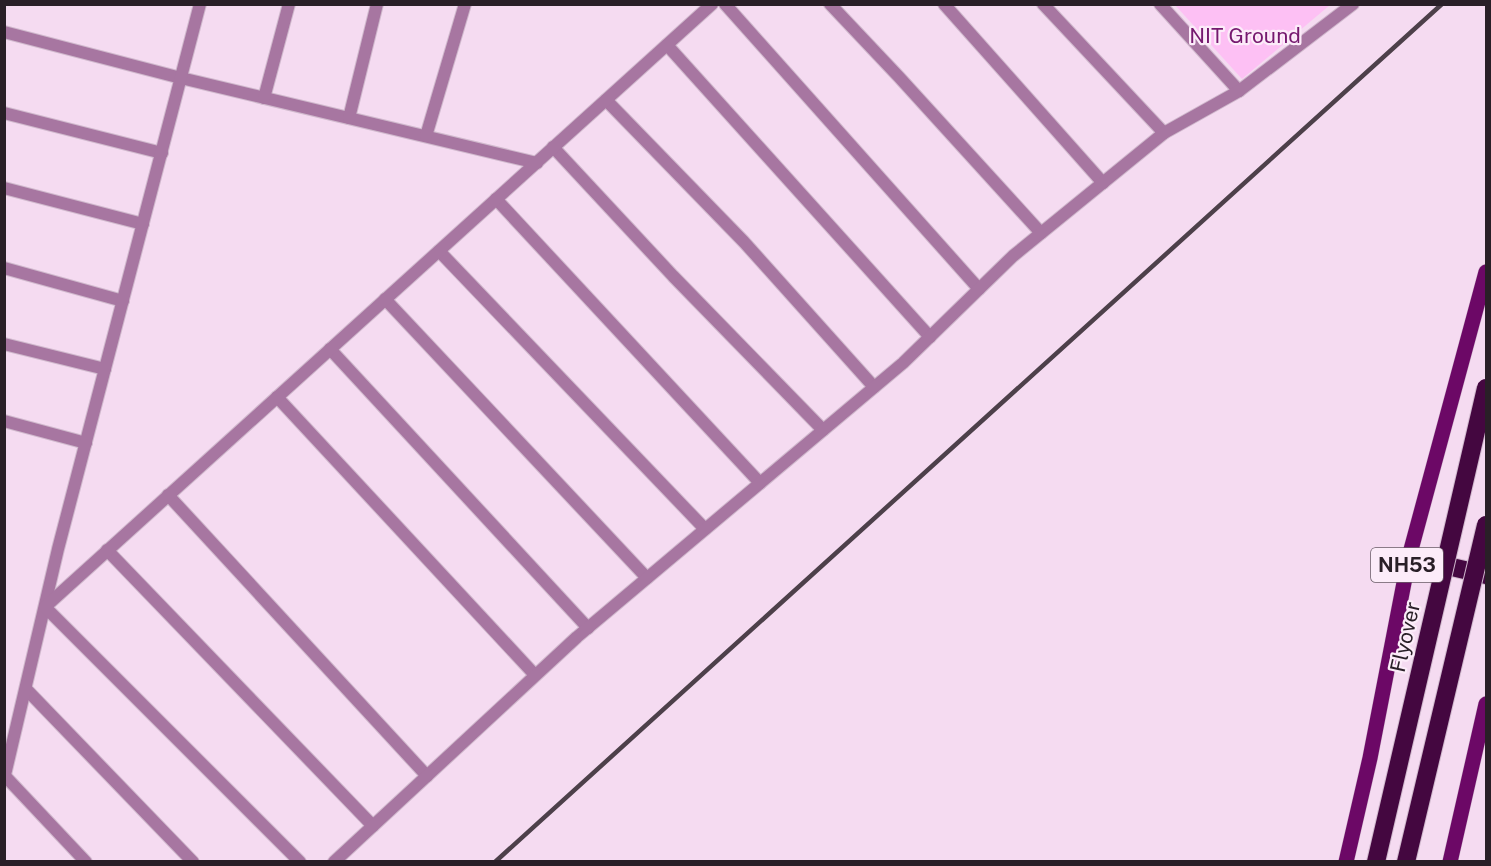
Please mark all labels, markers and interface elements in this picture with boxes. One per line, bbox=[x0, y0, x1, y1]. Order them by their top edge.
park label: NIT Ground bbox=[1189, 23, 1301, 48]
road number: NH53 bbox=[1371, 548, 1443, 582]
street label: Flyover bbox=[1385, 599, 1425, 675]

